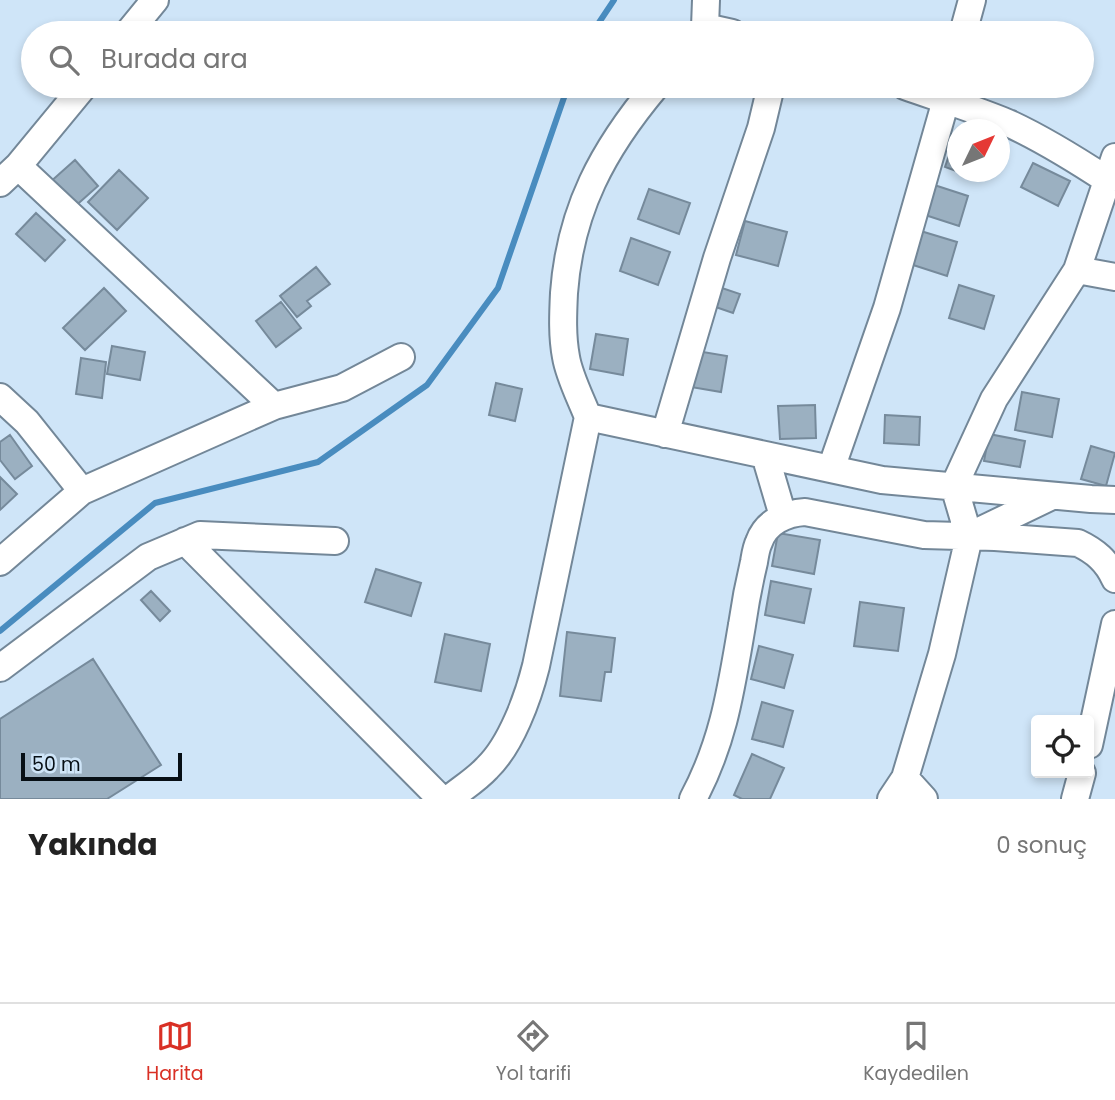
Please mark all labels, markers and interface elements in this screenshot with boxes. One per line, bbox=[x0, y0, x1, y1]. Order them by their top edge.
search box bbox=[21, 21, 1094, 98]
icon: search bbox=[45, 41, 83, 79]
text: Burada ara bbox=[101, 41, 248, 77]
north arrow bbox=[947, 119, 1010, 182]
map controls bbox=[1031, 715, 1094, 778]
button: locate bbox=[1031, 715, 1094, 778]
scale bar bbox=[21, 750, 182, 782]
text: 50 m bbox=[32, 751, 81, 778]
text: Yakında bbox=[28, 823, 158, 866]
text: 0 sonuç bbox=[996, 829, 1087, 861]
tab: Harita bbox=[146, 1017, 204, 1088]
tab: Yol tarifi bbox=[496, 1017, 571, 1088]
tab: Kaydedilen bbox=[863, 1017, 969, 1088]

